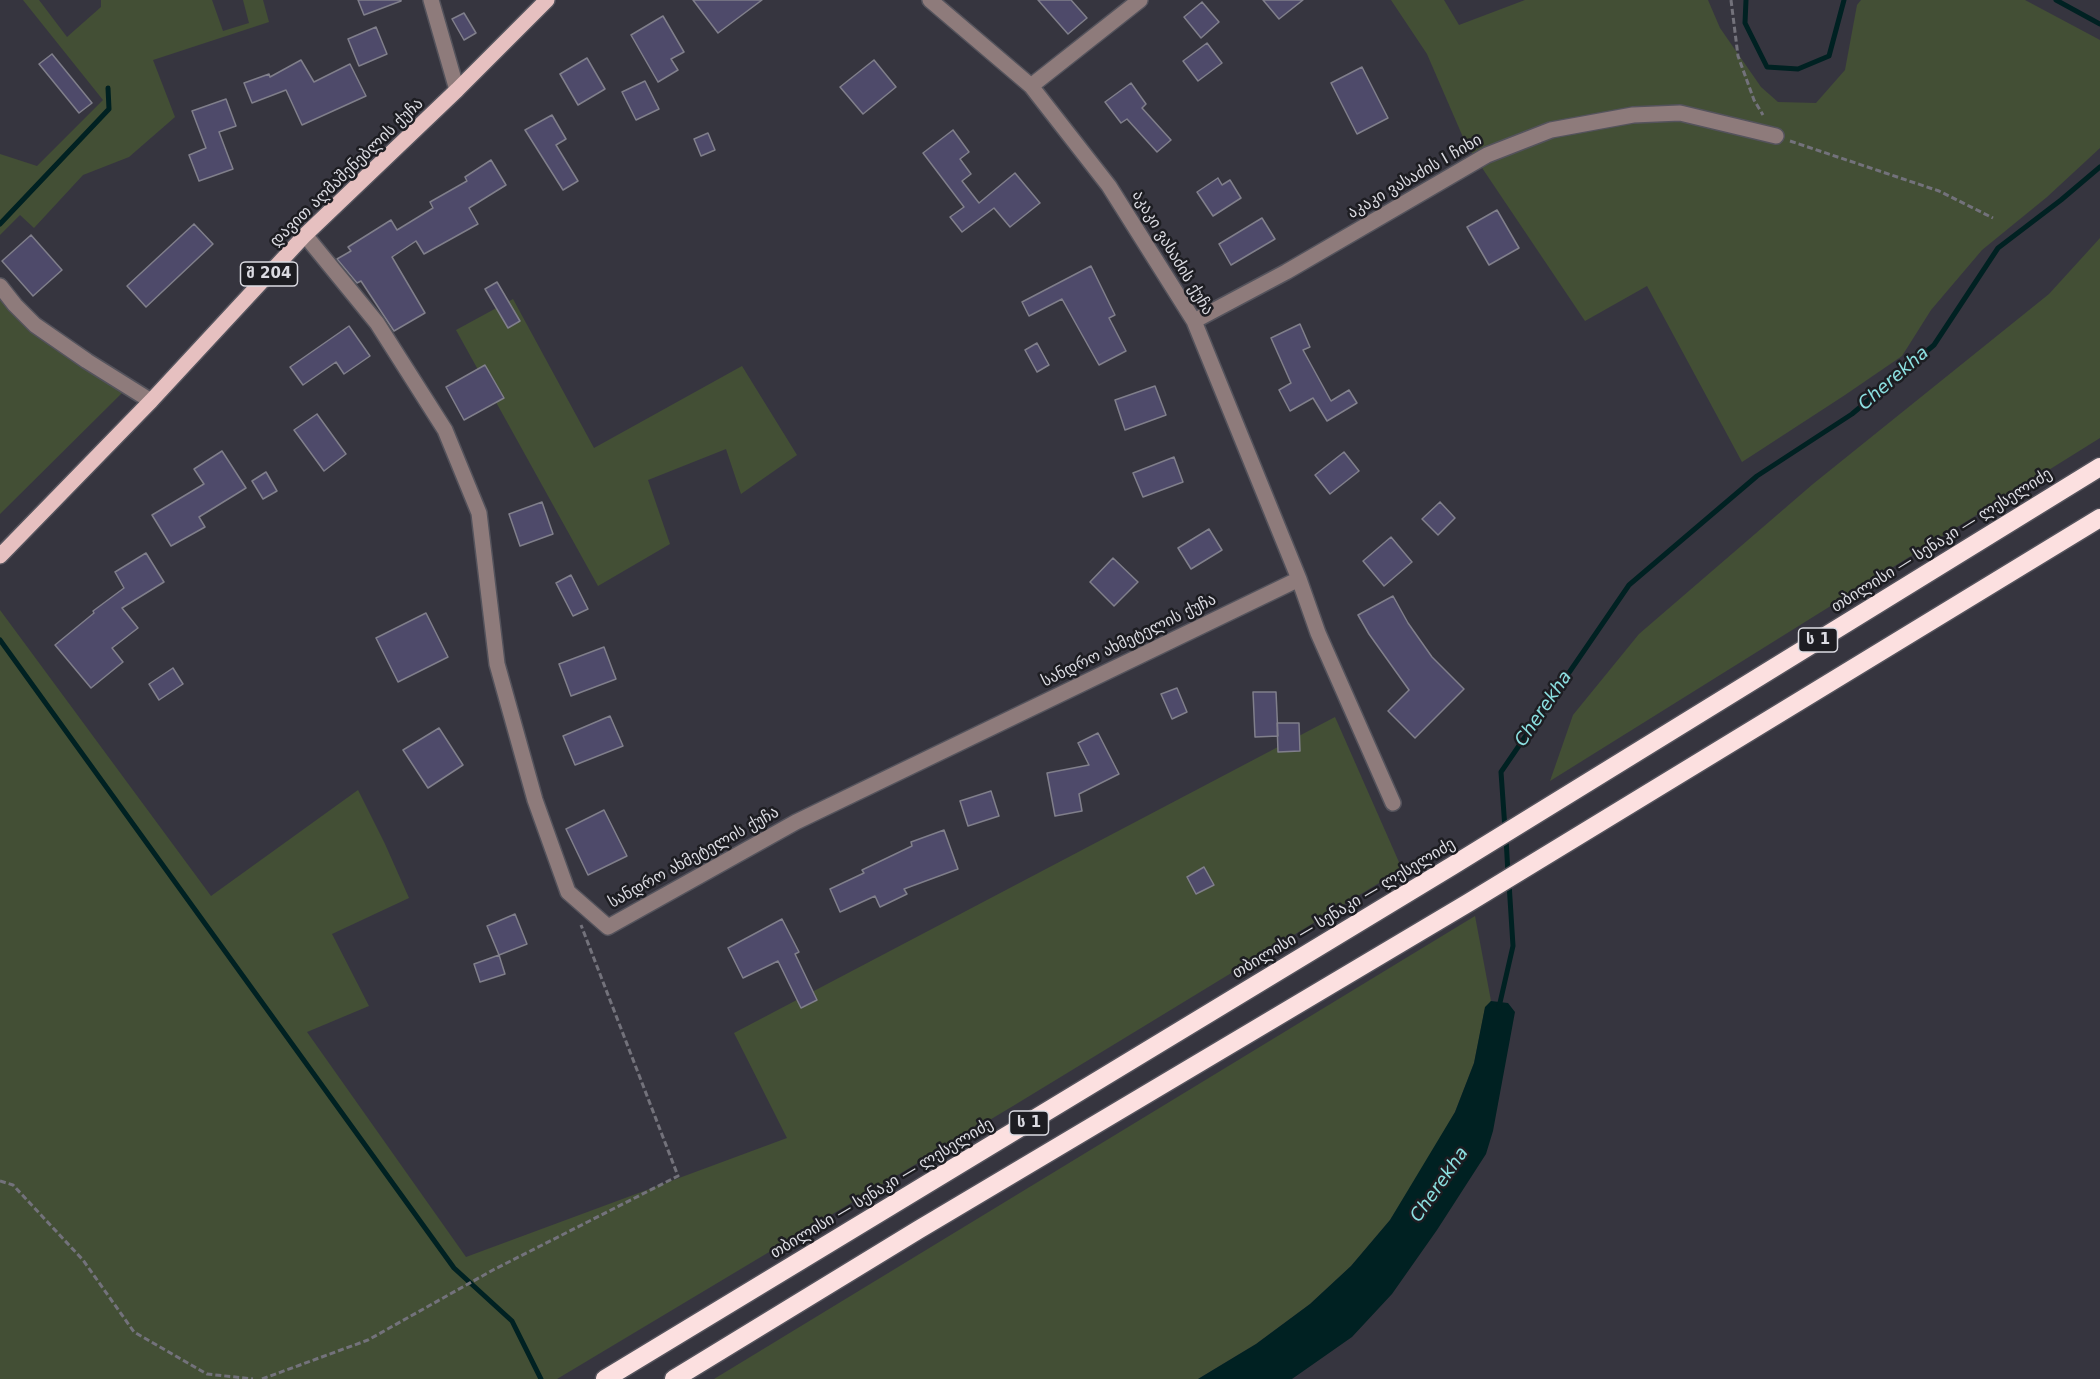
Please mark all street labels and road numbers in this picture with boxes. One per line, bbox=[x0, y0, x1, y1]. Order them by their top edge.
street label: დავით აღმაშენებლის ქუჩა bbox=[266, 95, 428, 251]
street label: აკაკი ვასაძის I ჩიხი bbox=[1344, 131, 1486, 223]
street label: აკაკი ვასაძის ქუჩა bbox=[1127, 187, 1217, 319]
road number: შ 204 bbox=[240, 262, 298, 286]
street label: თბილისი — სენაკი — ლესელიძე bbox=[1828, 465, 2056, 617]
street label: სანდრო ახმეტელის ქუჩა bbox=[1039, 590, 1219, 692]
road number: ს 1 bbox=[1798, 628, 1838, 652]
street label: სანდრო ახმეტელის ქუჩა bbox=[606, 803, 782, 913]
street label: თბილისი — სენაკი — ლესელიძე bbox=[1229, 835, 1459, 983]
road number: ს 1 bbox=[1010, 1111, 1048, 1135]
street label: თბილისი — სენაკი — ლესელიძე bbox=[767, 1115, 997, 1263]

